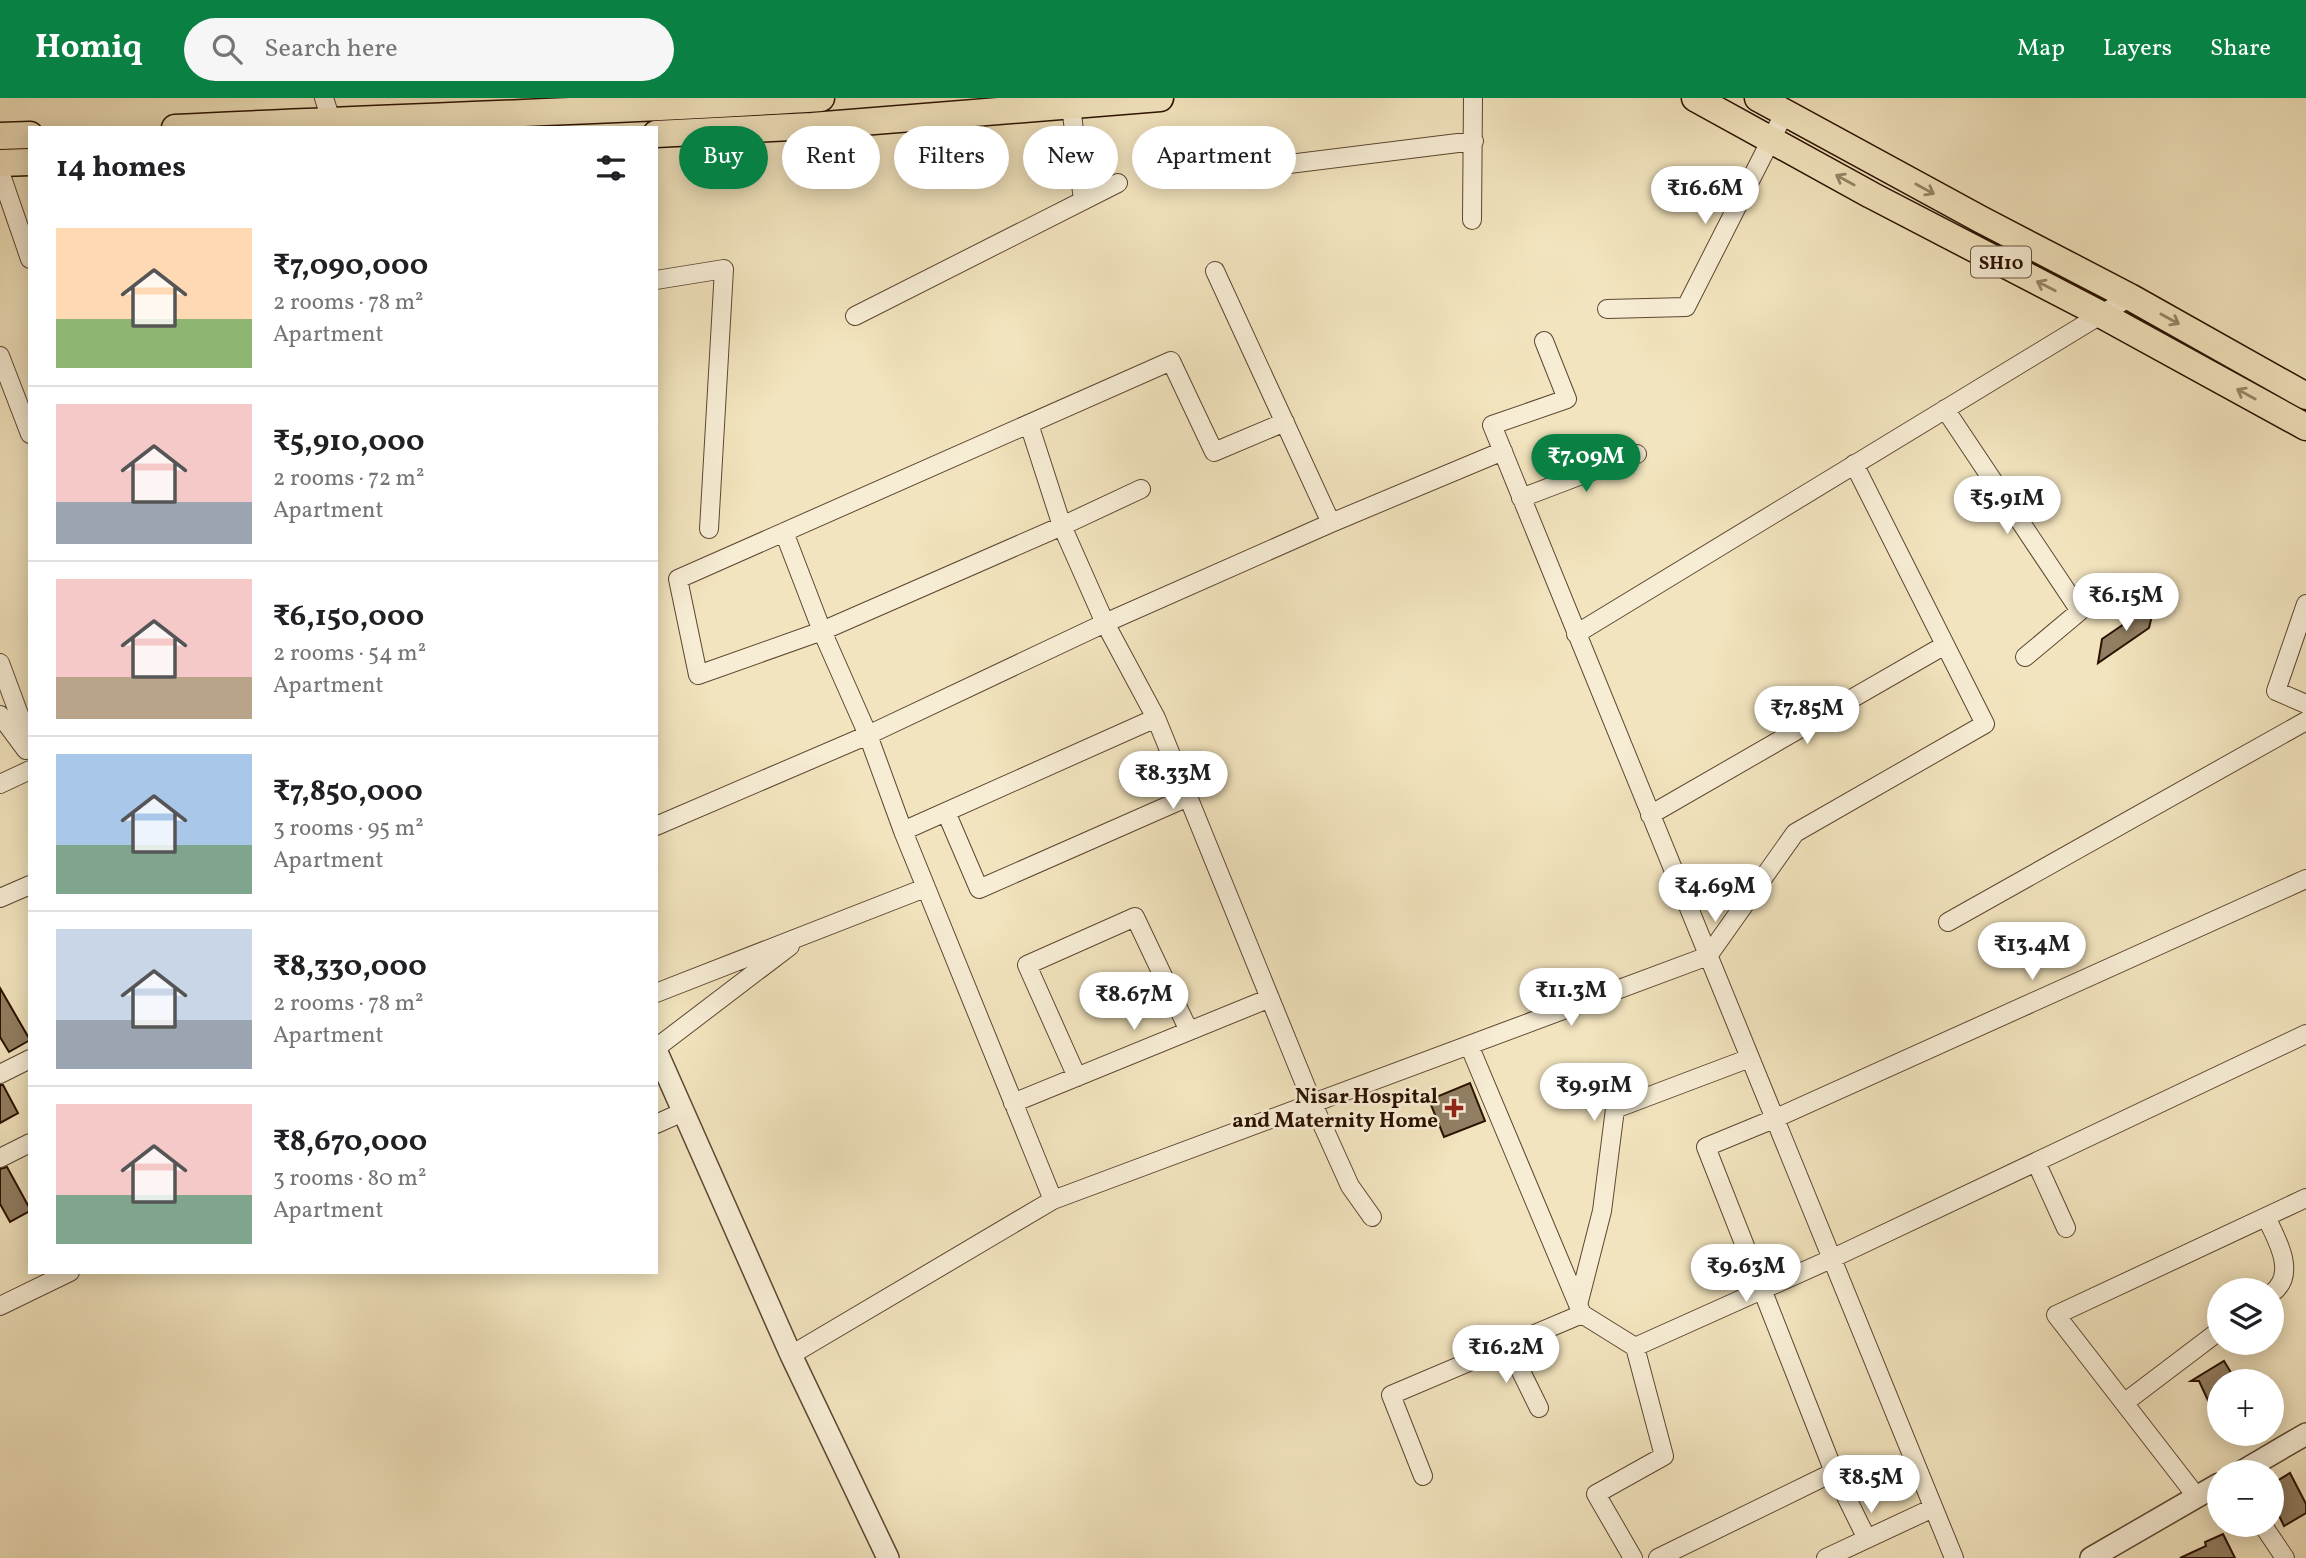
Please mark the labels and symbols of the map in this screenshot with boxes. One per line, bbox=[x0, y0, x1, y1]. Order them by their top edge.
pin: ₹16.6M bbox=[1648, 166, 1762, 226]
one-way arrow bbox=[1835, 173, 1855, 187]
one-way arrow bbox=[1915, 182, 1935, 196]
road number: SH10 bbox=[1971, 246, 2031, 278]
one-way arrow bbox=[2036, 278, 2057, 292]
one-way arrow bbox=[2159, 312, 2179, 326]
one-way arrow bbox=[2236, 387, 2257, 400]
pin: ₹7.09M bbox=[1529, 434, 1643, 494]
pin: ₹5.91M bbox=[1950, 476, 2064, 536]
pin: ₹6.15M bbox=[2069, 574, 2183, 633]
pin: ₹7.85M bbox=[1750, 686, 1864, 746]
pin: ₹8.33M bbox=[1116, 752, 1230, 811]
pin: ₹4.69M bbox=[1658, 864, 1772, 924]
pin: ₹13.4M bbox=[1975, 922, 2089, 982]
pin: ₹11.3M bbox=[1514, 968, 1628, 1028]
pin: ₹8.67M bbox=[1077, 972, 1191, 1032]
pin: ₹9.91M bbox=[1537, 1063, 1651, 1123]
place label: Nisar Hospital and Maternity Home bbox=[1232, 1083, 1438, 1136]
marker: Nisar Hospital and Maternity Home bbox=[1444, 1098, 1464, 1118]
pin: ₹9.63M bbox=[1689, 1244, 1803, 1304]
pin: ₹16.2M bbox=[1449, 1326, 1563, 1385]
pin: ₹8.5M bbox=[1822, 1456, 1920, 1515]

